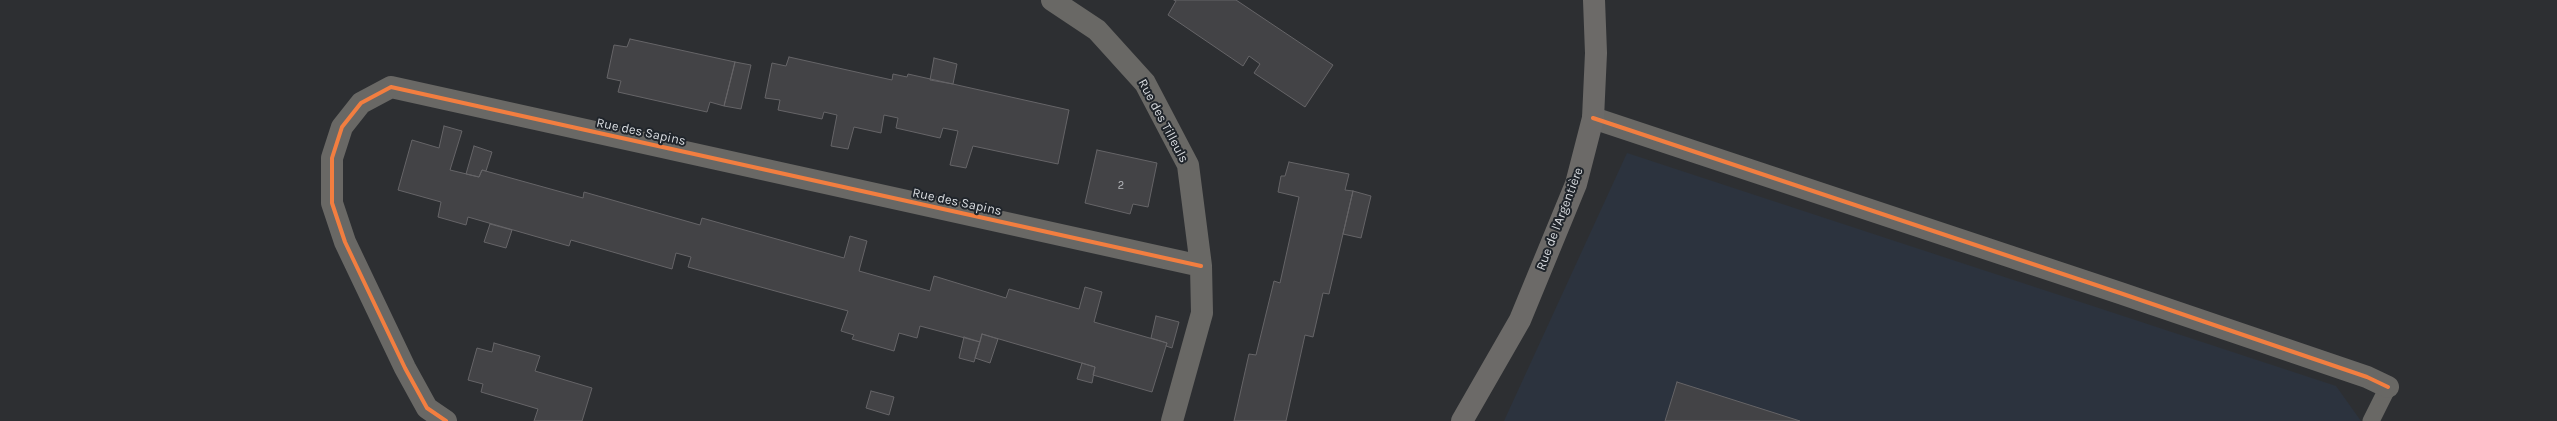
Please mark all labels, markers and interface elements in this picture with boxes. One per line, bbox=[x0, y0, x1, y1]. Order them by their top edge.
street label: Rue des Tilleuls bbox=[1134, 76, 1192, 166]
street label: Rue des Sapins bbox=[595, 115, 687, 149]
street label: Rue de l'Argentière bbox=[1533, 165, 1587, 273]
house number: 2 bbox=[1118, 179, 1124, 193]
street label: Rue des Sapins bbox=[911, 185, 1003, 219]

